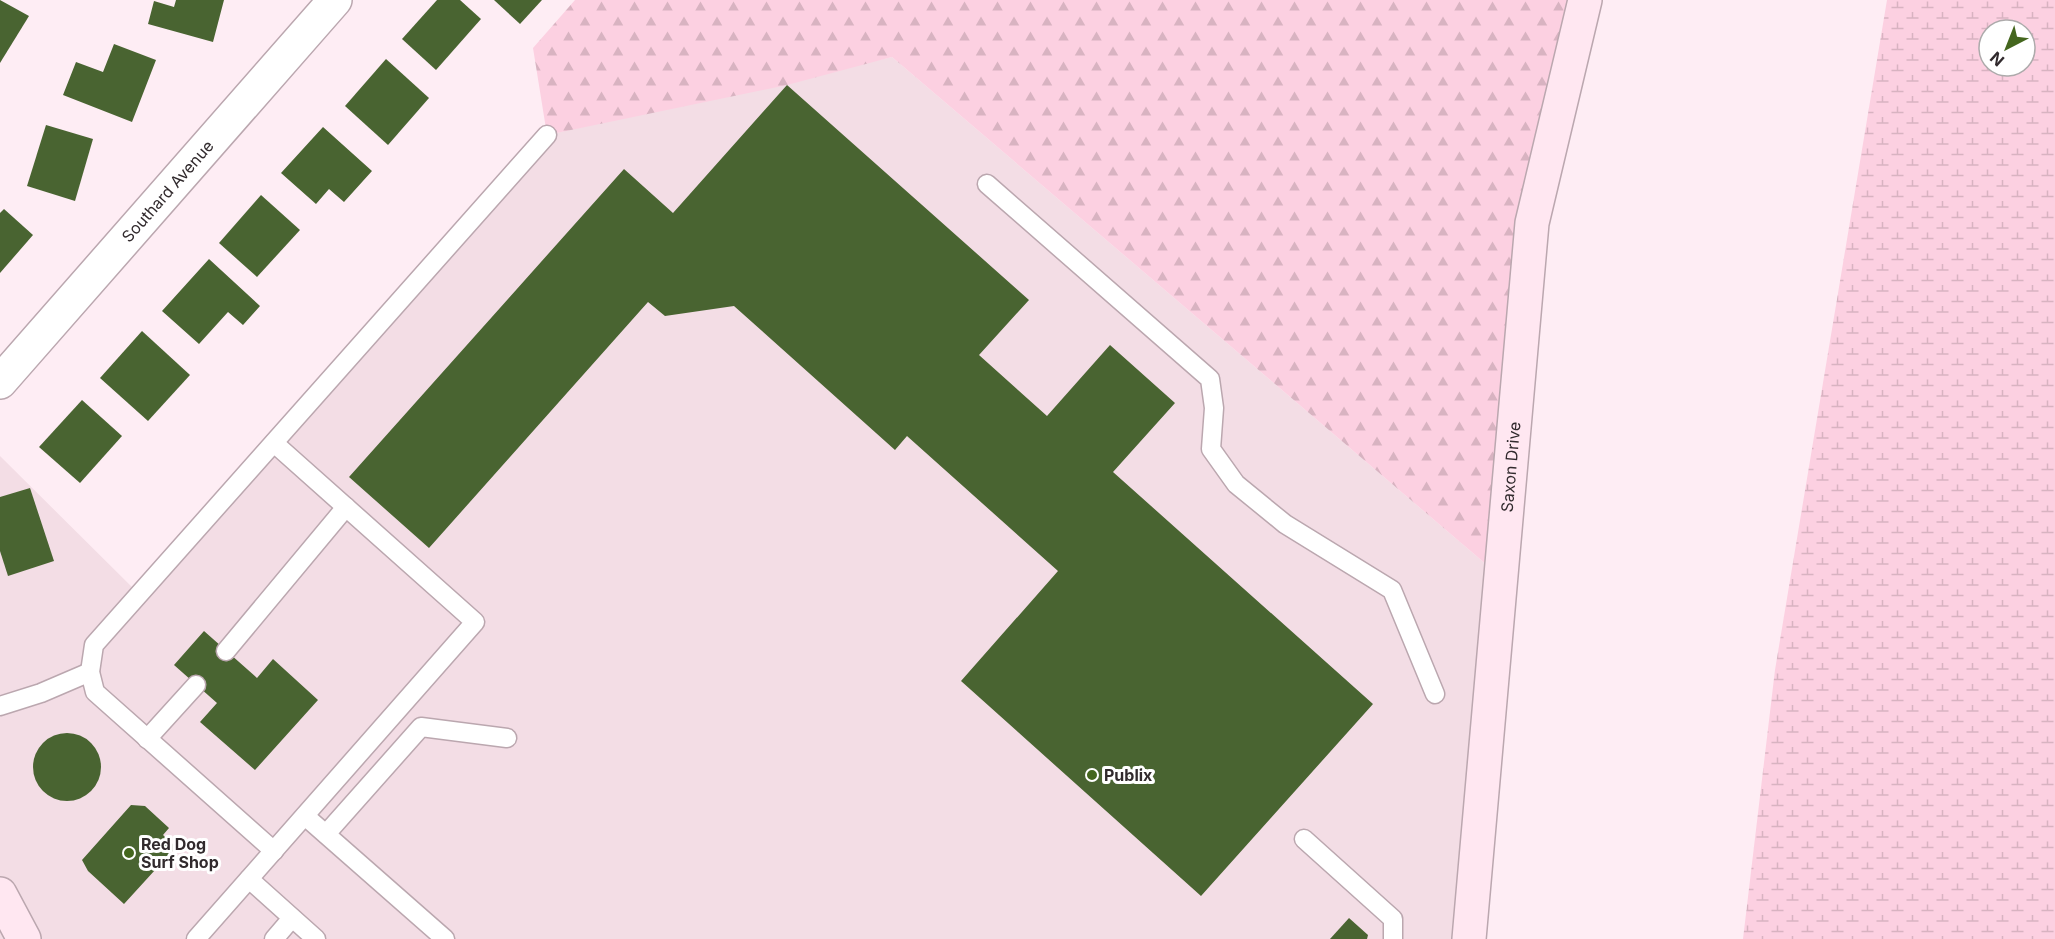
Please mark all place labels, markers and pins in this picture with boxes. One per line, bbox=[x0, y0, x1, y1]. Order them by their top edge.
place label: Publix bbox=[1104, 765, 1152, 785]
marker: Publix bbox=[1085, 768, 1099, 782]
place label: Red Dog Surf Shop bbox=[141, 834, 219, 872]
marker: Red Dog Surf Shop bbox=[122, 846, 136, 860]

